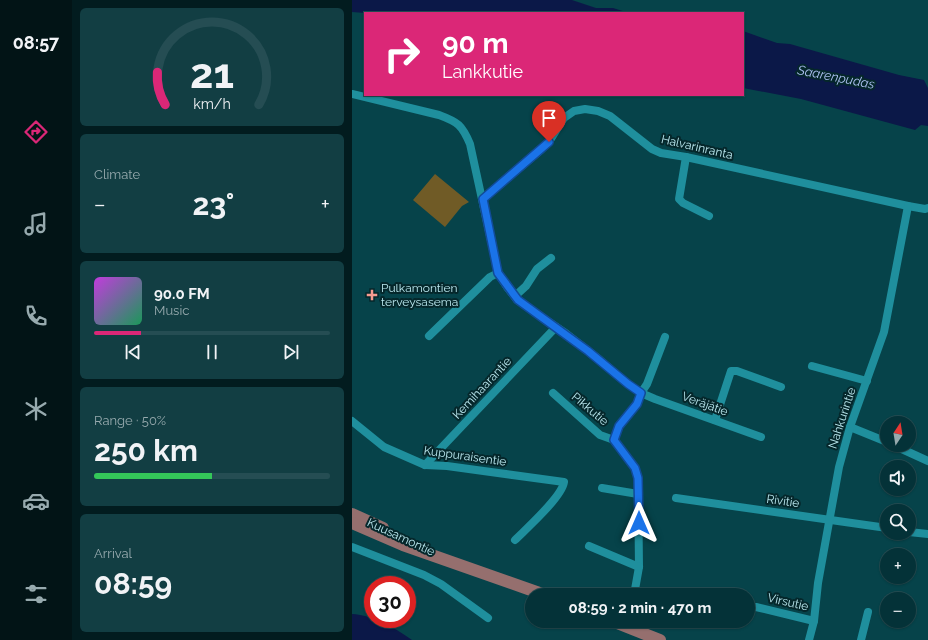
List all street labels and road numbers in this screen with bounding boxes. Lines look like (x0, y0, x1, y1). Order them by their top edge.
street label: Halvarinranta (660, 132, 734, 162)
street label: Kemihaarantie (450, 354, 514, 422)
street label: Nahkurintie (826, 386, 858, 450)
street label: Veräjätie (680, 389, 730, 419)
street label: Pikkutie (569, 390, 611, 428)
street label: Kuppuraisentie (423, 443, 507, 469)
street label: Rivitie (766, 492, 800, 510)
street label: Kuusamontie (365, 515, 437, 559)
street label: Virsutie (766, 591, 810, 613)

